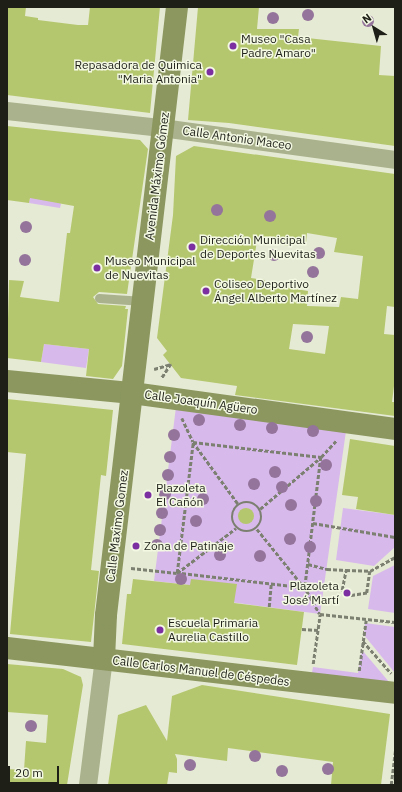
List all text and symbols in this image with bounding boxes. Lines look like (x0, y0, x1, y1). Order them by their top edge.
north arrow (354, 8, 394, 48)
text: N (359, 10, 374, 26)
place label: Museo "Casa Padre Amaro" (241, 32, 316, 60)
marker: Museo "Casa Padre Amaro" (228, 41, 238, 51)
place label: Repasadora de Quimica "Maria Antonia" (74, 58, 202, 86)
marker: Repasadora de Quimica "Maria Antonia" (205, 67, 215, 77)
street label: Avenida Máximo Gómez (142, 111, 172, 241)
street label: Calle Antonio Maceo (182, 123, 292, 153)
place label: Dirección Municipal de Deportes Nuevitas (200, 233, 316, 261)
marker: Dirección Municipal de Deportes Nuevitas (187, 242, 197, 252)
place label: Museo Municipal de Nuevitas (105, 254, 196, 282)
marker: Museo Municipal de Nuevitas (92, 263, 102, 273)
place label: Coliseo Deportivo Ángel Alberto Martínez (214, 277, 337, 305)
marker: Coliseo Deportivo Ángel Alberto Martínez (201, 286, 211, 296)
street label: Calle Joaquín Agüero (144, 387, 258, 417)
street label: Calle Maximo Gomez (103, 469, 131, 583)
place label: Plazoleta El Cañón (156, 481, 206, 509)
marker: Plazoleta El Cañón (143, 490, 153, 500)
place label: Zona de Patinaje (144, 539, 234, 553)
marker: Zona de Patinaje (131, 541, 141, 551)
place label: Plazoleta José Martí (283, 579, 339, 607)
marker: Plazoleta José Martí (342, 588, 352, 598)
place label: Escuela Primaria Aurelia Castillo (168, 616, 258, 644)
marker: Escuela Primaria Aurelia Castillo (155, 625, 165, 635)
street label: Calle Carlos Manuel de Céspedes (112, 653, 290, 689)
scale bar (10, 758, 61, 784)
text: 20 m (15, 765, 43, 780)

